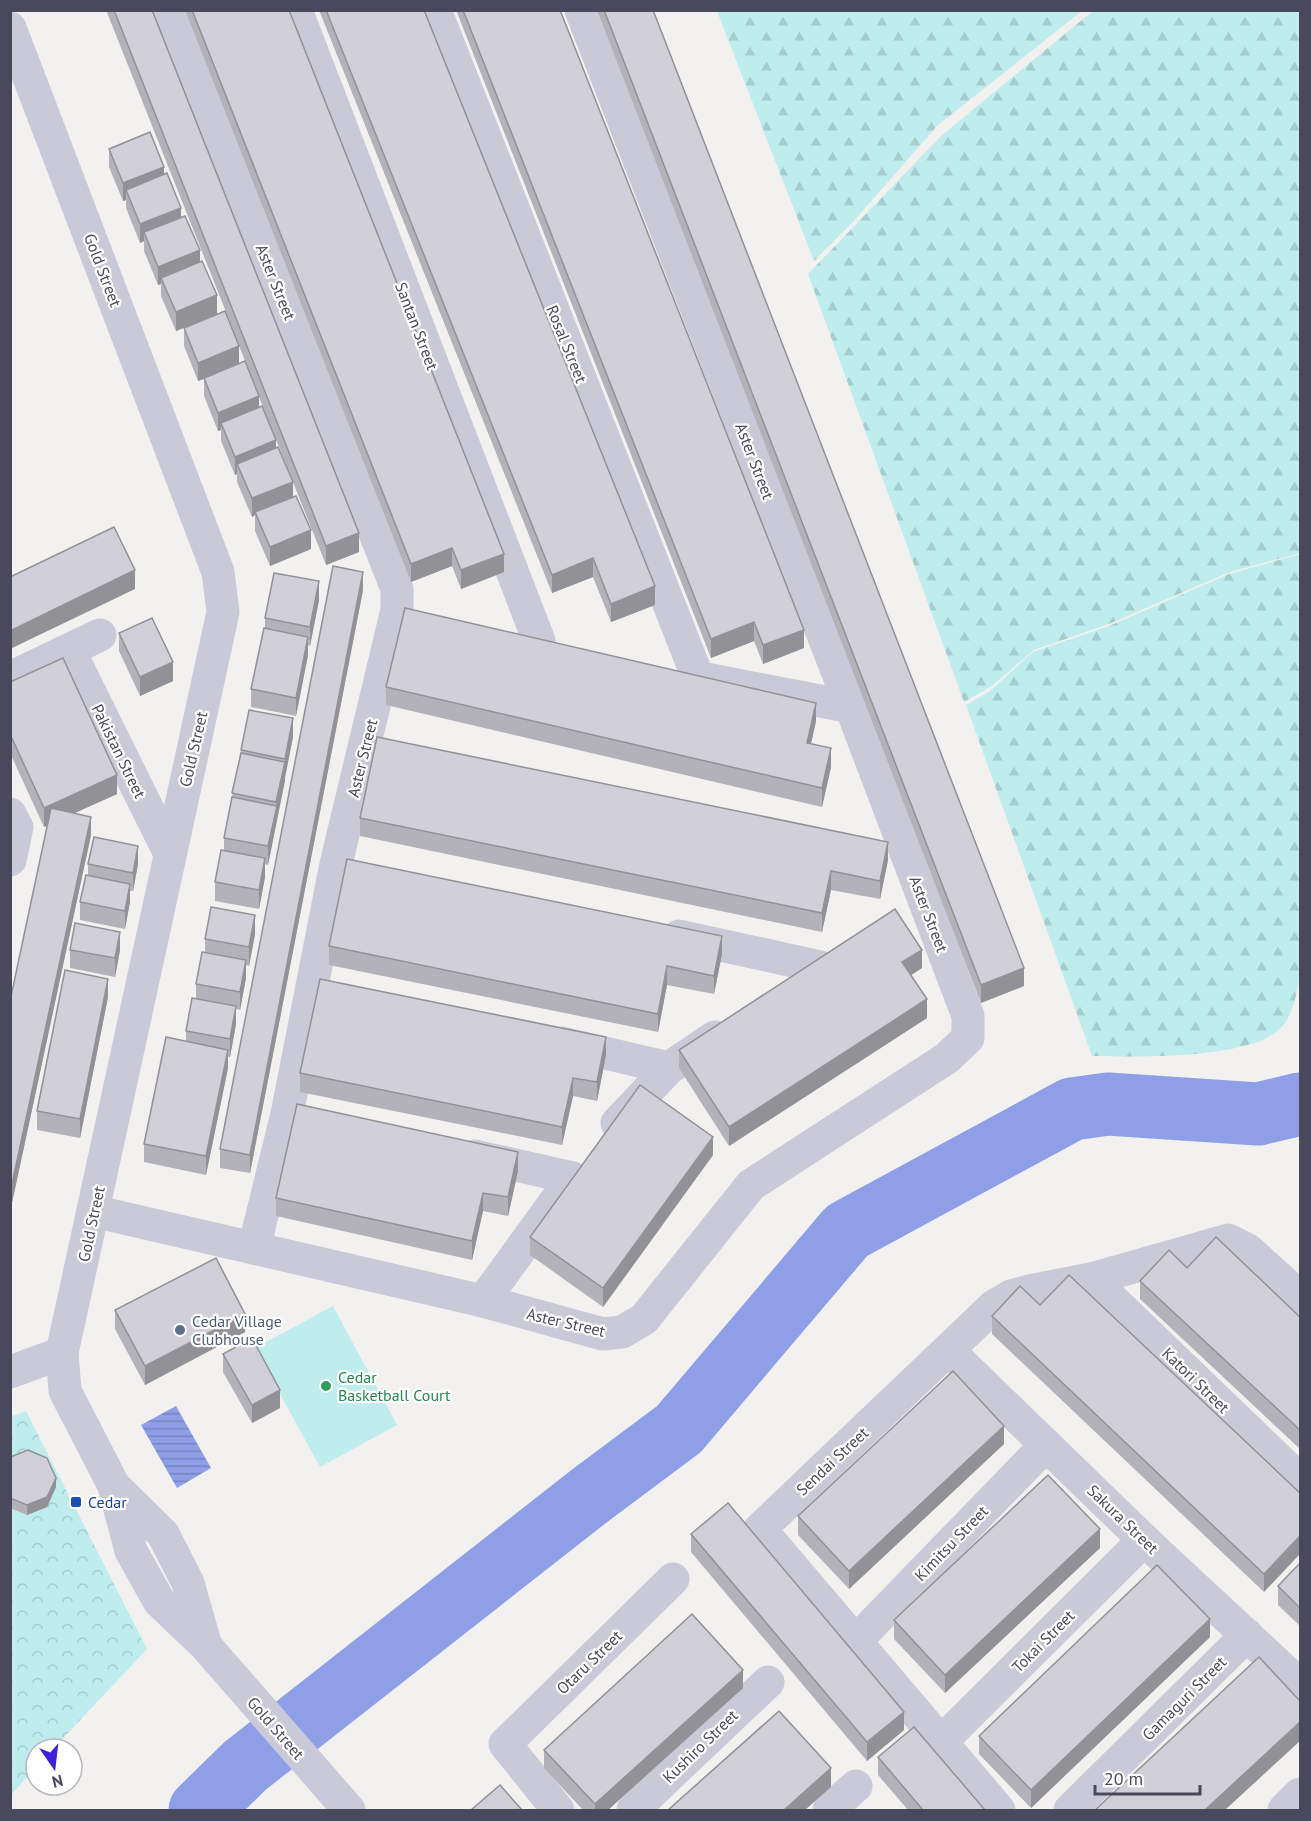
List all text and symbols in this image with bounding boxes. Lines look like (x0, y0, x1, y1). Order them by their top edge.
street label: Gold Street (80, 231, 126, 310)
street label: Aster Street (252, 241, 300, 323)
street label: Santan Street (391, 279, 443, 373)
street label: Rosal Street (542, 302, 592, 386)
street label: Aster Street (731, 420, 779, 502)
street label: Pakistan Street (88, 701, 151, 802)
street label: Gold Street (175, 709, 212, 789)
street label: Aster Street (343, 716, 382, 799)
street label: Aster Street (905, 873, 953, 955)
street label: Gold Street (73, 1184, 109, 1264)
street label: Aster Street (525, 1303, 608, 1341)
place label: Cedar Village Clubhouse (192, 1311, 282, 1349)
marker: Cedar Village Clubhouse (173, 1323, 187, 1337)
street label: Katori Street (1158, 1343, 1234, 1417)
place label: Cedar Basketball Court (338, 1367, 451, 1405)
marker: Cedar Basketball Court (319, 1379, 333, 1393)
street label: Sendai Street (792, 1422, 873, 1499)
street label: Sakura Street (1083, 1480, 1163, 1558)
place label: Cedar (88, 1492, 127, 1512)
marker: Cedar (69, 1495, 83, 1509)
street label: Kimitsu Street (910, 1501, 992, 1585)
street label: Tokai Street (1007, 1605, 1079, 1677)
street label: Otaru Street (552, 1625, 626, 1698)
street label: Gamaguri Street (1138, 1651, 1231, 1744)
street label: Gold Street (243, 1692, 309, 1764)
street label: Kushiro Street (658, 1705, 742, 1787)
north arrow (24, 1737, 84, 1797)
scale bar (1095, 1758, 1200, 1796)
text: 20 m (1104, 1767, 1143, 1790)
text: N (50, 1771, 65, 1793)

